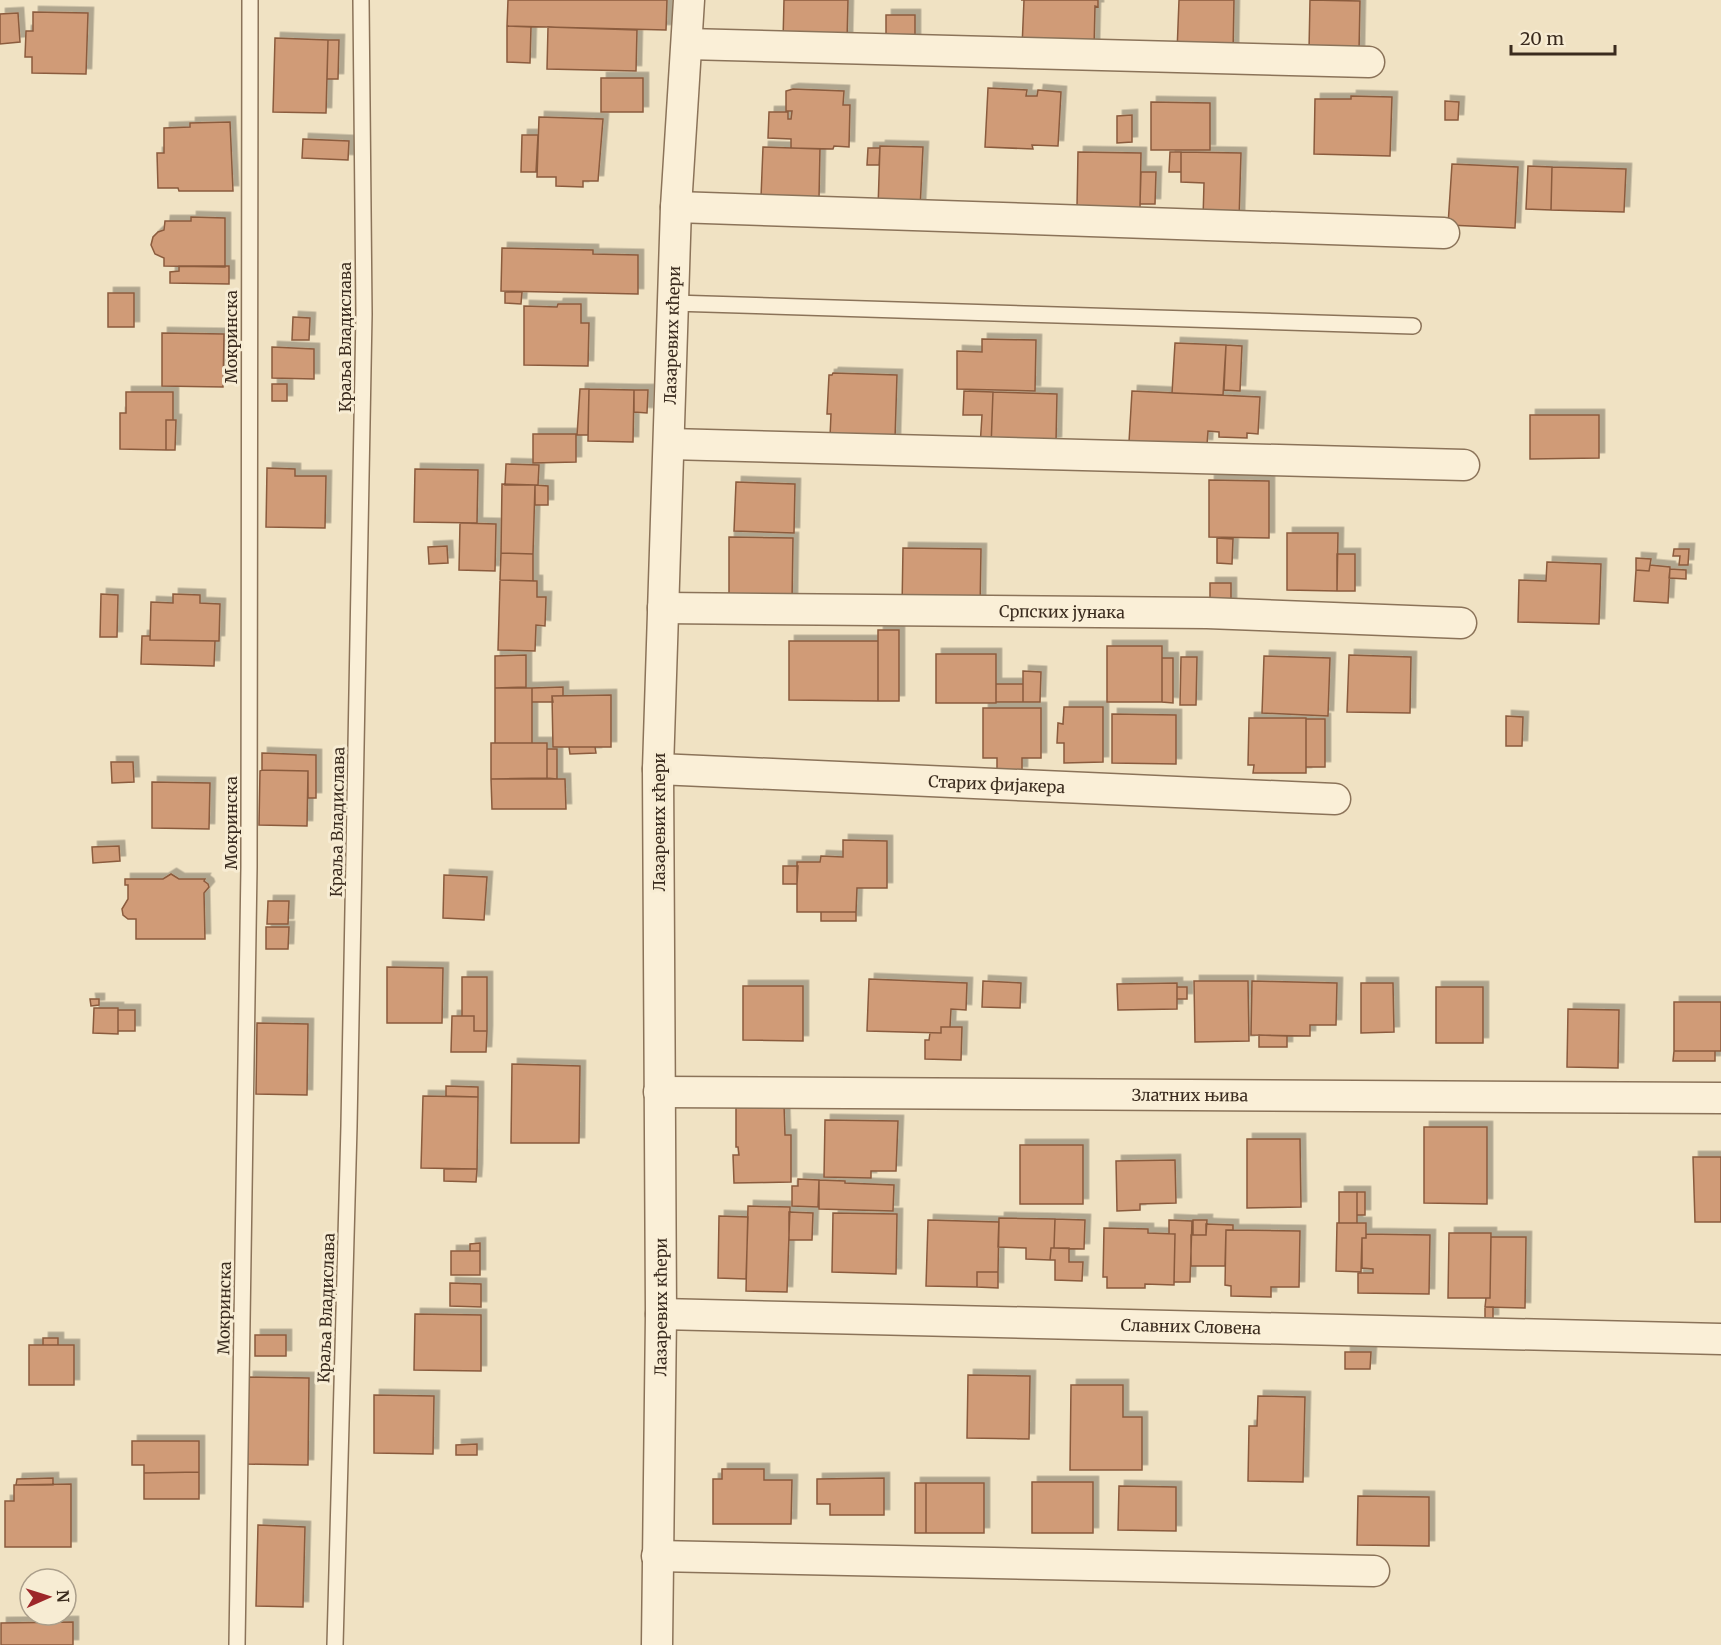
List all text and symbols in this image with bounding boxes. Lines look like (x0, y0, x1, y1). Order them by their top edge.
scale bar (1511, 18, 1614, 56)
text: 20 m (1520, 27, 1564, 50)
street label: Краља Владислава (335, 261, 355, 412)
street label: Лазаревих кћери (660, 266, 684, 405)
street label: Мокринска (221, 290, 241, 384)
street label: Српских јунака (999, 601, 1125, 622)
street label: Краља Владислава (326, 746, 348, 897)
street label: Лазаревих кћери (649, 753, 669, 891)
street label: Старих фијакера (928, 771, 1066, 797)
street label: Мокринска (221, 776, 241, 870)
street label: Златних њива (1132, 1085, 1249, 1105)
street label: Краља Владислава (313, 1232, 339, 1383)
street label: Лазаревих кћери (650, 1238, 671, 1377)
street label: Мокринска (213, 1261, 235, 1355)
street label: Славних Словена (1121, 1315, 1262, 1338)
north arrow (18, 1567, 78, 1627)
text: N (53, 1589, 73, 1603)

